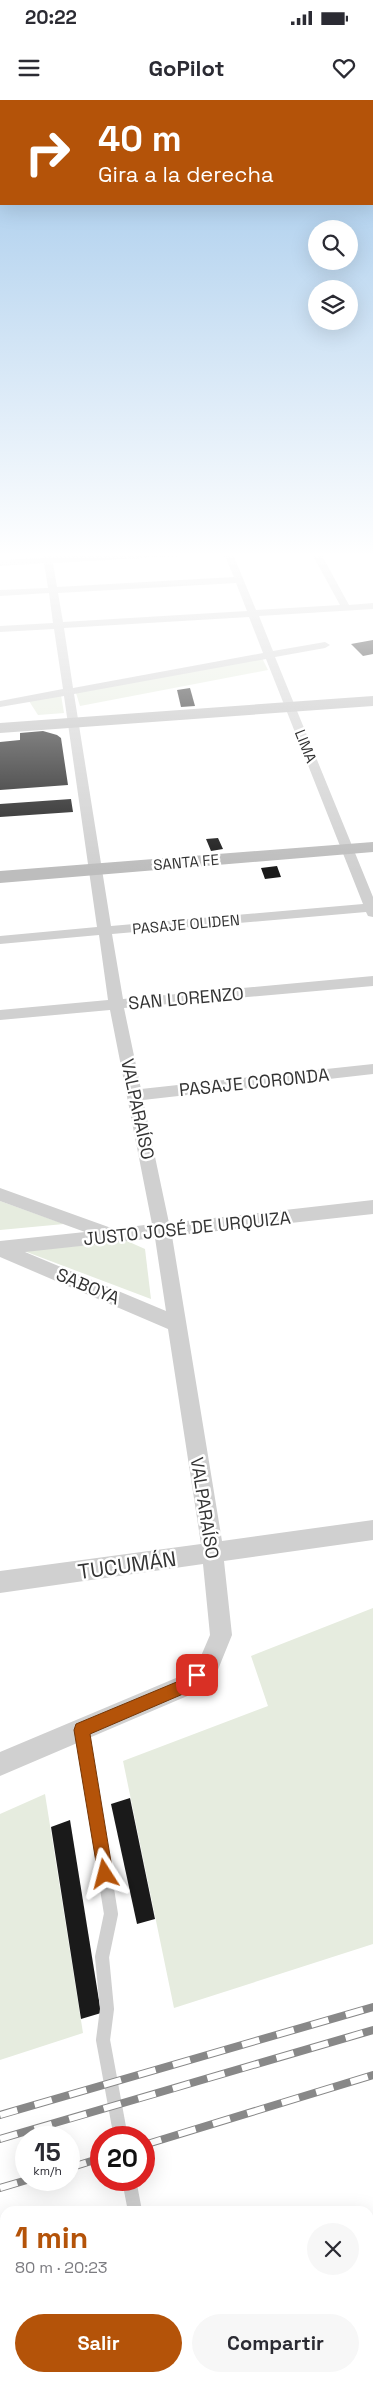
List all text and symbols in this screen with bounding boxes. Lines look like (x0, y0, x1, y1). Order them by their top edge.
text: 20:22 (25, 5, 77, 30)
icon: menu (15, 54, 43, 82)
text: GoPilot (148, 54, 225, 82)
icon: heart (330, 54, 358, 82)
text: 40 m (98, 117, 182, 161)
icon: right (15, 120, 80, 185)
text: Gira a la derecha (98, 160, 274, 188)
map controls (308, 220, 358, 330)
button: search (308, 220, 358, 270)
button: layers (308, 280, 358, 330)
street label: LIMA (291, 727, 321, 766)
street label: SANTA FE (152, 850, 220, 874)
street label: PASAJE OLIDEN (132, 910, 240, 938)
street label: SAN LORENZO (127, 981, 245, 1015)
street label: VALPARAÍSO (116, 1056, 160, 1162)
street label: PASAJE CORONDA (178, 1063, 330, 1101)
street label: JUSTO JOSÉ DE URQUIZA (82, 1206, 292, 1250)
street label: SABOYA (53, 1262, 123, 1310)
street label: VALPARAÍSO (186, 1455, 224, 1561)
street label: TUCUMÁN (76, 1545, 178, 1585)
pin (176, 1654, 218, 1696)
icon: arrive (183, 1661, 211, 1689)
position arrow (78, 1847, 130, 1899)
speed limit sign: 20 (90, 2126, 155, 2191)
text: 15 (34, 2136, 61, 2168)
text: km/h (33, 2163, 62, 2179)
text: 1 min (15, 2218, 88, 2257)
button: close (307, 2223, 359, 2275)
text: 80 m · 20:23 (15, 2257, 108, 2278)
button: Salir (15, 2314, 182, 2372)
button: Compartir (192, 2314, 359, 2372)

